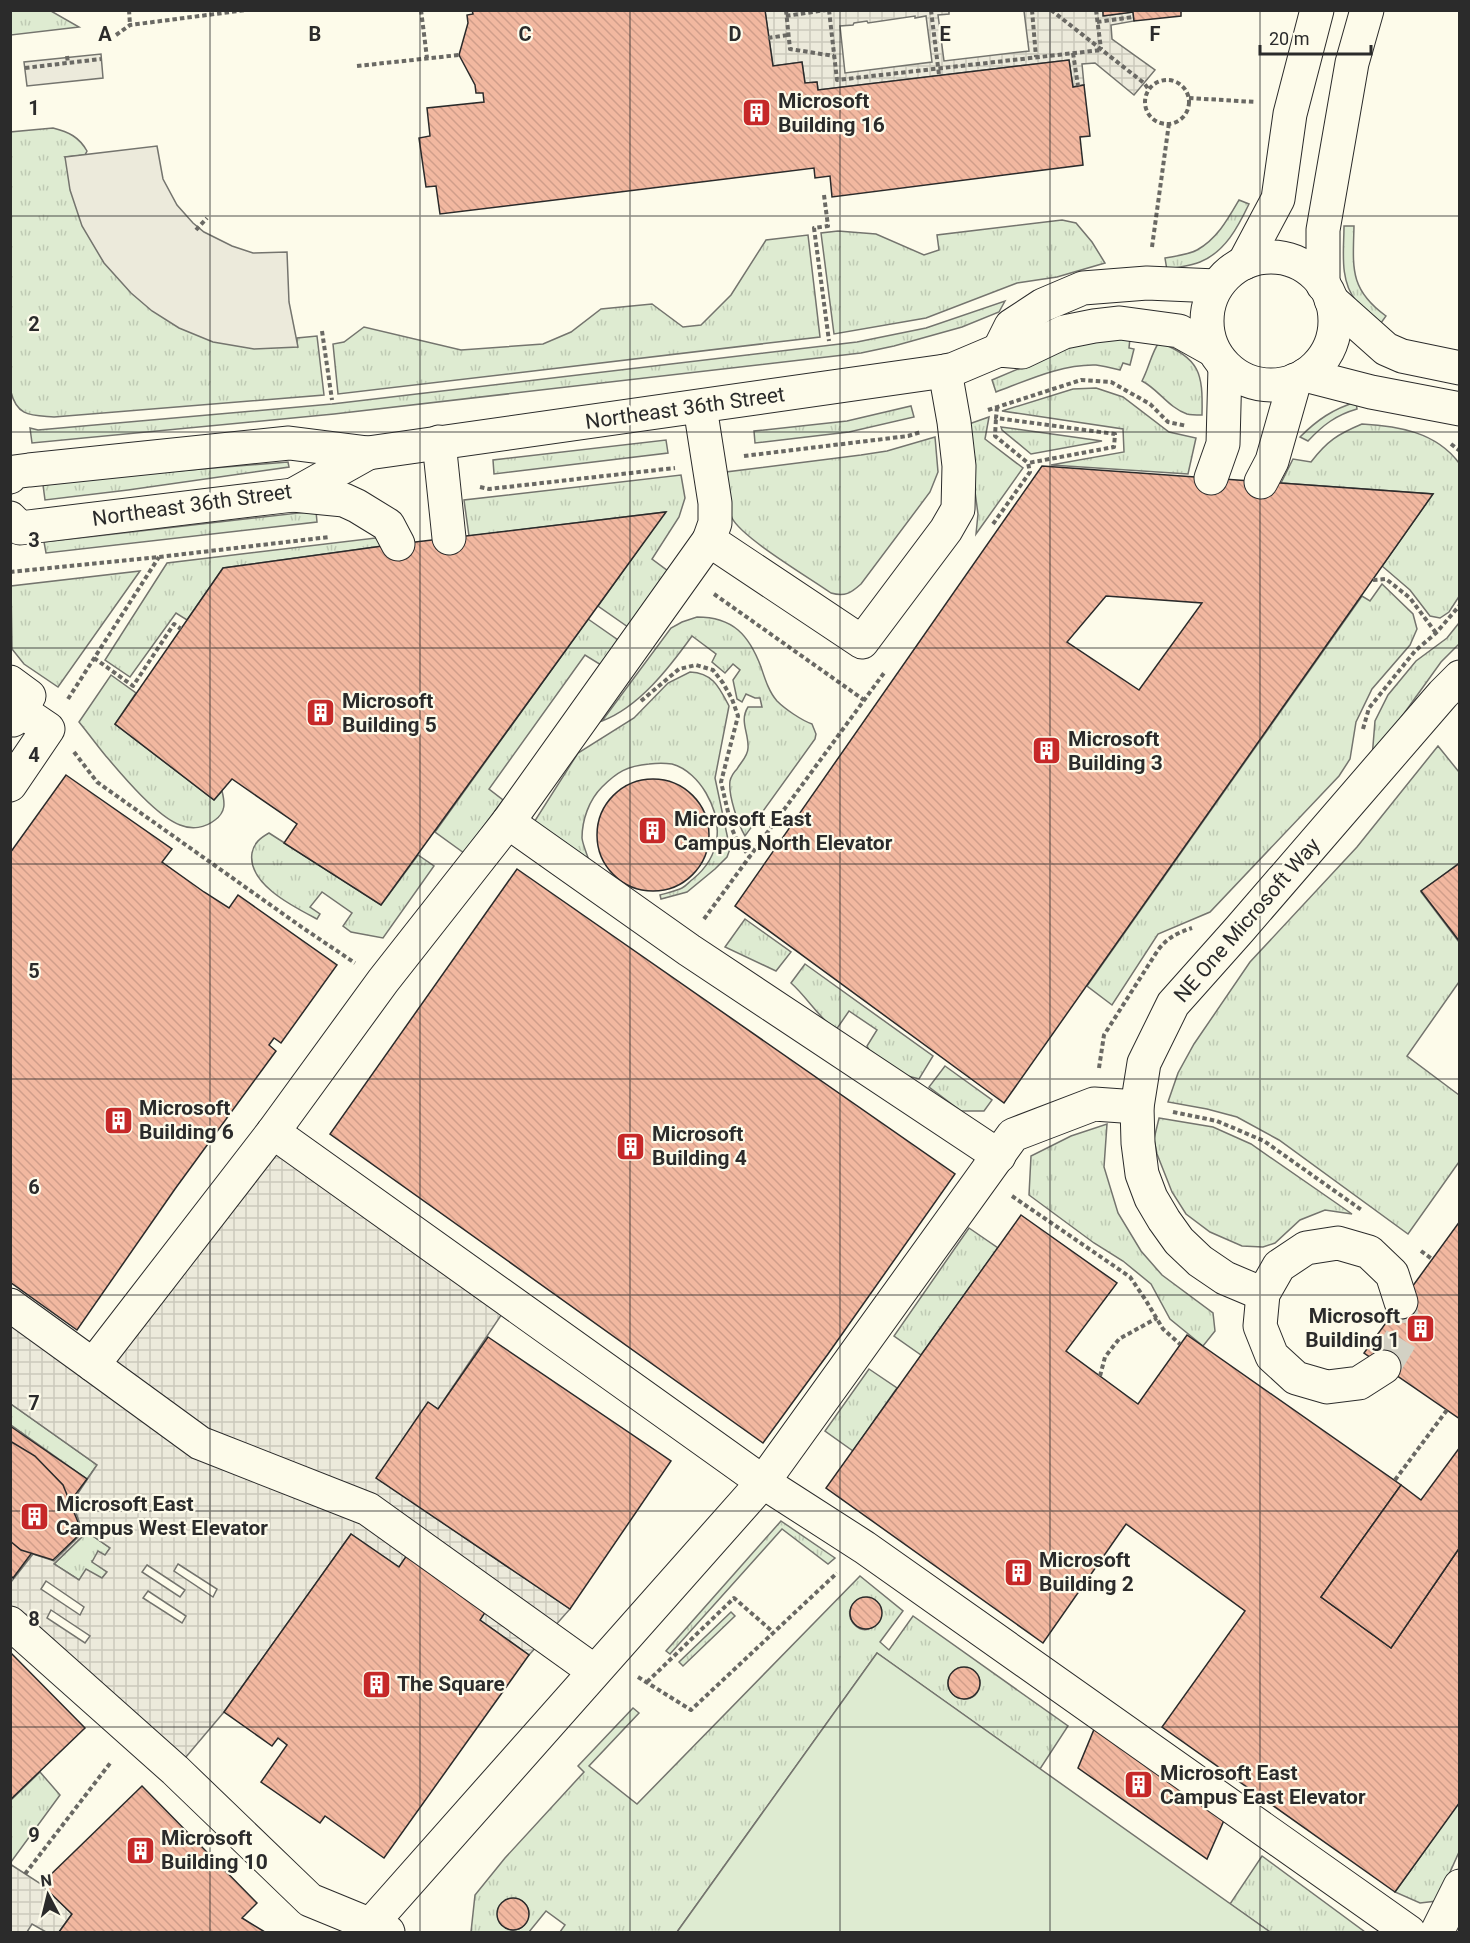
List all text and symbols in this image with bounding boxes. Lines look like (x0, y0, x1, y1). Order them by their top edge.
scale bar (1260, 18, 1371, 56)
text: A (98, 22, 112, 46)
text: B (309, 22, 321, 46)
text: C (518, 22, 532, 46)
text: D (729, 22, 742, 46)
text: E (939, 22, 951, 46)
text: F (1150, 22, 1161, 46)
text: 20 m (1269, 28, 1309, 49)
place label: Microsoft Building 16 (778, 89, 885, 137)
text: 1 (28, 96, 40, 120)
building icon: Microsoft Building 16 (741, 97, 773, 129)
text: 2 (28, 312, 40, 336)
street label: Northeast 36th Street (584, 382, 786, 434)
street label: Northeast 36th Street (91, 479, 293, 531)
text: 3 (28, 528, 40, 552)
place label: Microsoft Building 5 (342, 689, 437, 737)
building icon: Microsoft Building 5 (305, 697, 337, 729)
place label: Microsoft Building 3 (1068, 727, 1163, 775)
building icon: Microsoft Building 3 (1031, 735, 1063, 767)
text: 4 (28, 743, 40, 767)
place label: Microsoft East Campus North Elevator (674, 807, 893, 855)
building icon: Microsoft East Campus North Elevator (637, 815, 669, 847)
street label: NE One Microsoft Way (1169, 833, 1325, 1007)
text: 5 (28, 959, 40, 983)
place label: Microsoft Building 6 (139, 1096, 234, 1144)
building icon: Microsoft Building 6 (102, 1104, 134, 1136)
place label: Microsoft Building 4 (652, 1122, 747, 1170)
building icon: Microsoft Building 4 (615, 1130, 647, 1162)
text: 6 (28, 1175, 40, 1199)
place label: Microsoft Building 1 (1305, 1304, 1400, 1352)
building icon: Microsoft Building 1 (1405, 1312, 1437, 1344)
text: 7 (28, 1391, 40, 1415)
place label: Microsoft East Campus West Elevator (56, 1492, 268, 1540)
building icon: Microsoft East Campus West Elevator (19, 1500, 51, 1532)
place label: Microsoft Building 2 (1039, 1548, 1134, 1596)
building icon: Microsoft Building 2 (1002, 1556, 1034, 1588)
text: 8 (28, 1607, 40, 1631)
building icon: The Square (360, 1668, 392, 1700)
place label: The Square (397, 1672, 505, 1696)
place label: Microsoft East Campus East Elevator (1160, 1761, 1366, 1809)
building icon: Microsoft East Campus East Elevator (1123, 1769, 1155, 1801)
text: 9 (28, 1823, 40, 1847)
place label: Microsoft Building 10 (161, 1826, 268, 1874)
building icon: Microsoft Building 10 (124, 1834, 156, 1866)
north arrow (18, 1865, 78, 1925)
text: N (39, 1870, 53, 1891)

